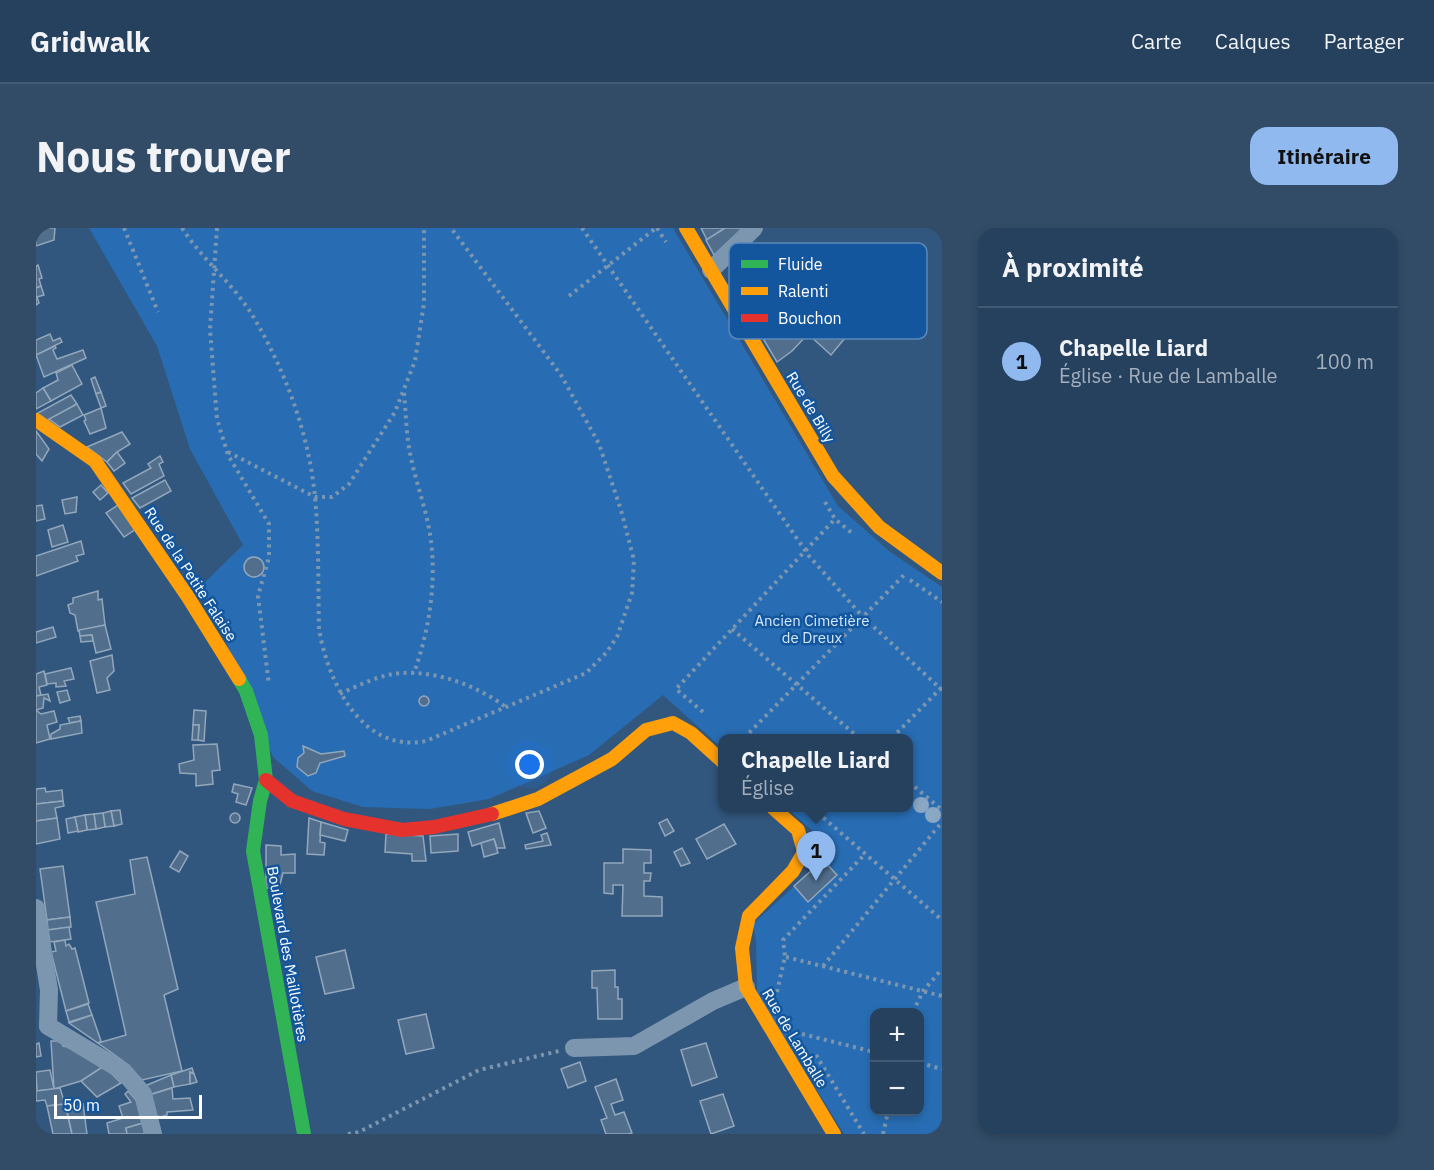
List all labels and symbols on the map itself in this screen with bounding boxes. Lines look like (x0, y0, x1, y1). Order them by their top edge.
legend (729, 243, 927, 339)
text: Fluide (778, 254, 823, 274)
text: Ralenti (778, 281, 828, 301)
text: Bouchon (778, 308, 842, 328)
street label: Rue de Billy (782, 368, 840, 446)
street label: Rue de la Petite Falaise (140, 503, 242, 645)
park label: Ancien Cimetière de Dreux (754, 611, 870, 647)
your location (515, 750, 544, 779)
pin: 1 (796, 832, 836, 881)
street label: Boulevard des Maillotières (263, 865, 313, 1043)
street label: Rue de Lamballe (758, 985, 832, 1091)
scale bar (54, 1092, 202, 1120)

